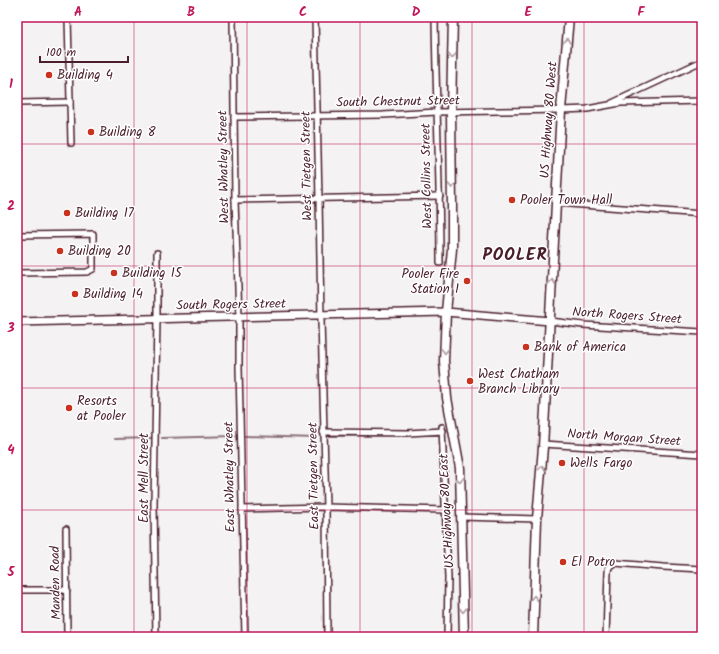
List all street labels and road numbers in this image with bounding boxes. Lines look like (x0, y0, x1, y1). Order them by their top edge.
street label: US Highway 80 West (534, 60, 564, 179)
street label: South Chestnut Street (336, 90, 461, 114)
street label: West Whatley Street (212, 109, 235, 224)
street label: West Tietgen Street (296, 110, 318, 221)
street label: West Collins Street (416, 122, 438, 229)
street label: South Rogers Street (176, 294, 287, 316)
street label: North Rogers Street (572, 302, 683, 330)
street label: East Whatley Street (219, 420, 241, 533)
street label: East Tietgen Street (303, 421, 325, 530)
street label: North Morgan Street (566, 424, 683, 453)
street label: East Mell Street (134, 432, 155, 523)
street label: US Highway 80 East (433, 452, 460, 569)
street label: Manden Road (45, 545, 67, 620)

